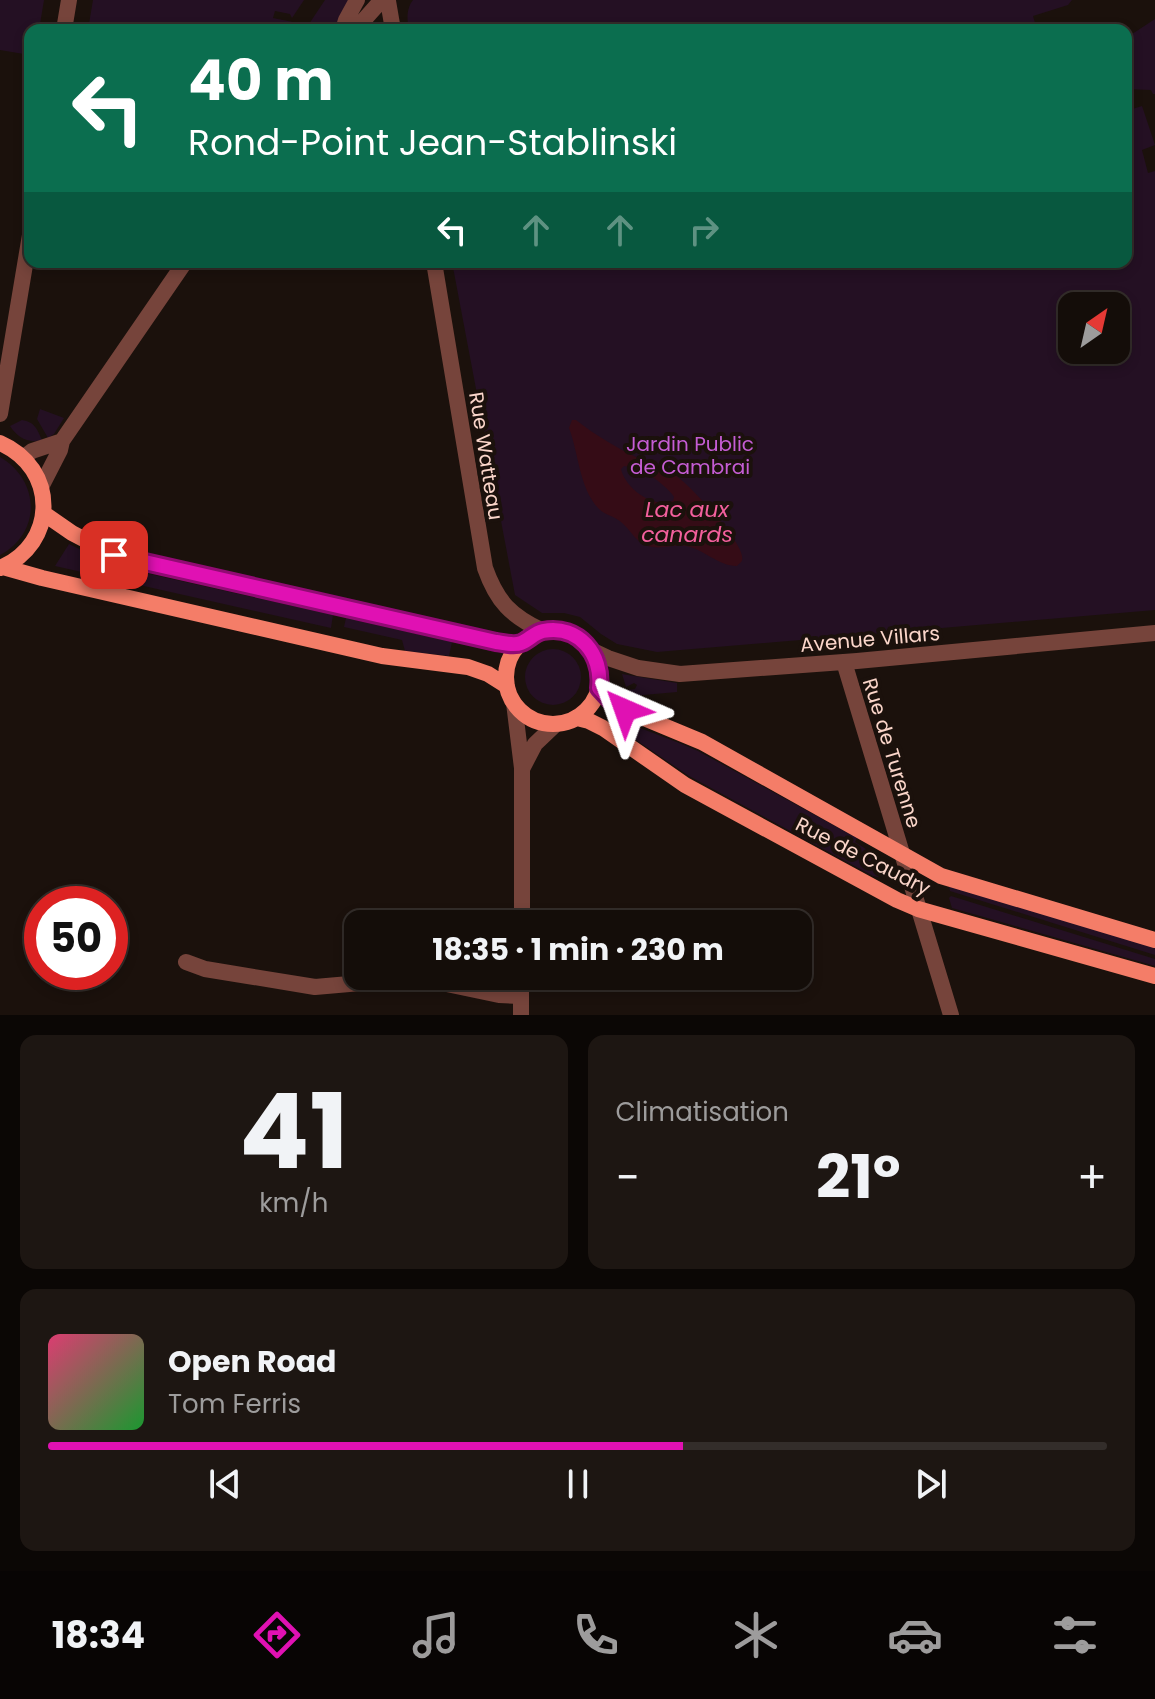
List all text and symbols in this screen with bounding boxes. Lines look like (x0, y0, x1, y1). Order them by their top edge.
text: 40 m (188, 41, 334, 120)
icon: left (56, 56, 160, 160)
text: Rond-Point Jean-Stablinski (188, 117, 677, 168)
icon: left (430, 208, 474, 252)
icon: ahead (514, 208, 558, 252)
icon: ahead (598, 208, 642, 252)
icon: right (682, 208, 726, 252)
north arrow (1058, 292, 1130, 364)
map controls (1058, 292, 1130, 364)
street label: Rue Watteau (462, 390, 510, 522)
park label: Jardin Public de Cambrai (626, 430, 754, 481)
water label: Lac aux canards (641, 494, 733, 550)
pin (80, 521, 148, 589)
icon: arrive (92, 533, 136, 577)
street label: Avenue Villars (799, 619, 941, 659)
position arrow (583, 668, 667, 752)
street label: Rue de Turenne (856, 675, 928, 831)
street label: Rue de Caudry (791, 810, 935, 902)
speed limit sign: 50 (24, 886, 128, 990)
text: 18:35 · 1 min · 230 m (432, 928, 724, 971)
text: 41 (239, 1059, 349, 1204)
text: Climatisation (616, 1094, 789, 1130)
text: 21° (816, 1135, 901, 1219)
text: − (616, 1147, 640, 1208)
text: + (1077, 1147, 1107, 1208)
text: km/h (259, 1185, 328, 1221)
text: Open Road (168, 1340, 336, 1383)
text: Tom Ferris (168, 1386, 301, 1422)
icon: previous (203, 1462, 247, 1506)
icon: pause (556, 1462, 600, 1506)
icon: next (909, 1462, 953, 1506)
icon: directions (249, 1607, 305, 1663)
icon: music (408, 1607, 464, 1663)
icon: phone (568, 1607, 624, 1663)
icon: climate (728, 1607, 784, 1663)
icon: car (887, 1607, 943, 1663)
icon: filters (1047, 1607, 1103, 1663)
text: 18:34 (52, 1610, 145, 1661)

